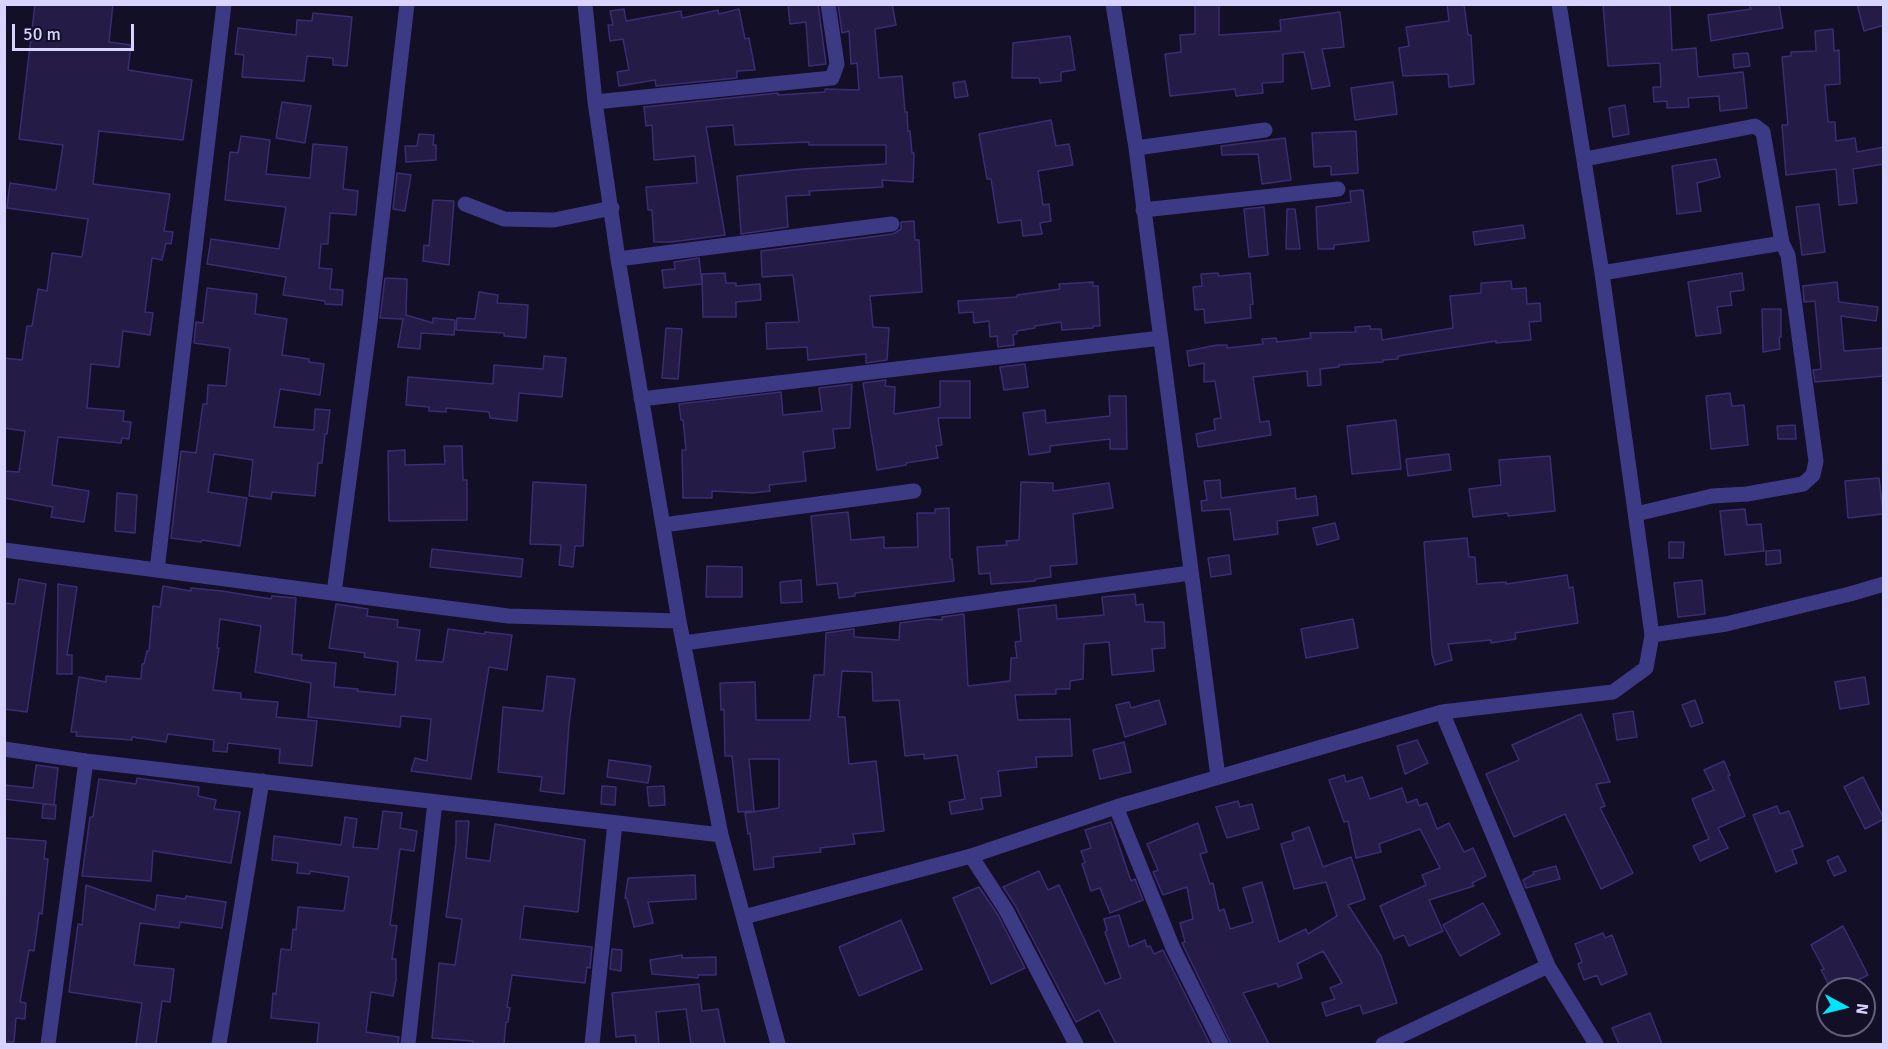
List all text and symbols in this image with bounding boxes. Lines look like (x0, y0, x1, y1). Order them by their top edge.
scale bar (15, 12, 136, 50)
text: 50 m (23, 23, 61, 45)
north arrow (1816, 977, 1876, 1037)
text: N (1851, 1002, 1872, 1016)

